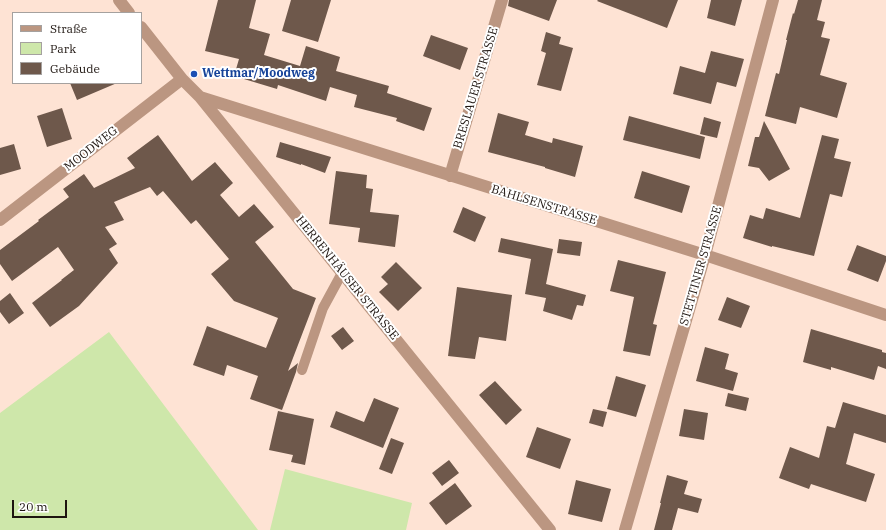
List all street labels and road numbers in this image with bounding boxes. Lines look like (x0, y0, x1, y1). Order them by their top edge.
street label: BRESLAUER STRASSE (451, 26, 501, 150)
street label: MOODWEG (61, 124, 121, 174)
street label: BAHLSENSTRASSE (490, 182, 598, 228)
street label: STETTINER STRASSE (677, 205, 725, 327)
street label: HERRENHÄUSER STRASSE (293, 213, 401, 343)

